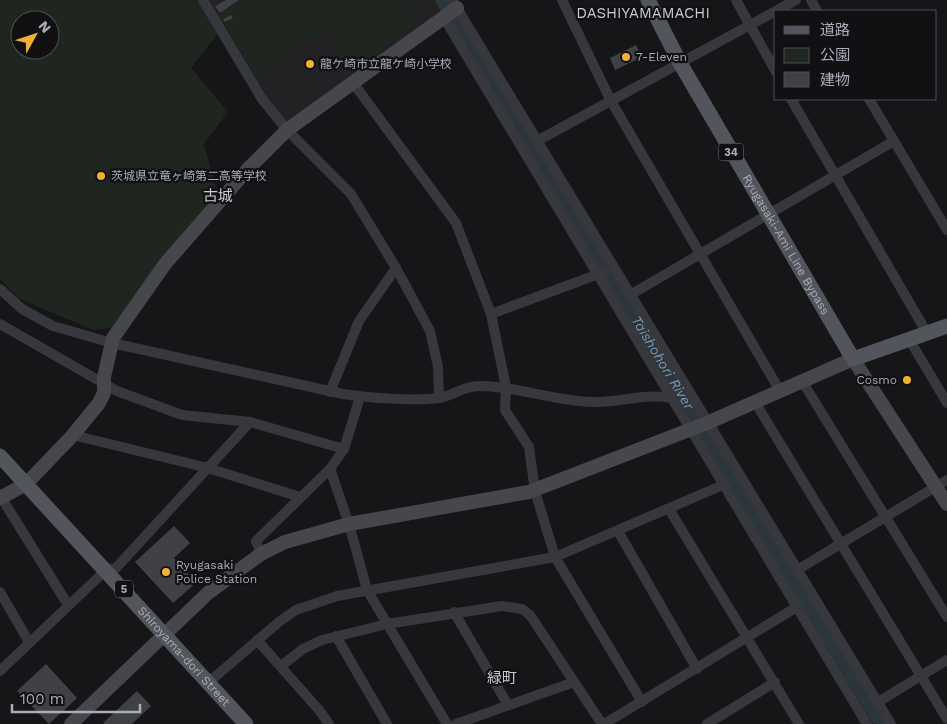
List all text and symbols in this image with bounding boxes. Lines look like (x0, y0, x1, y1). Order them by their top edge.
district label: DASHIYAMAMACHI (576, 4, 710, 22)
north arrow (10, 10, 60, 60)
legend (774, 10, 937, 100)
text: N (35, 18, 54, 36)
text: 道路 (820, 21, 850, 39)
text: 公園 (820, 46, 850, 64)
place label: 7-Eleven (636, 50, 687, 64)
marker: 7-Eleven (620, 51, 632, 63)
place label: 龍ケ崎市立龍ケ崎小学校 (320, 57, 452, 71)
marker: 龍ケ崎市立龍ケ崎小学校 (304, 58, 316, 70)
text: 建物 (820, 71, 850, 89)
road number: 34 (718, 144, 744, 160)
place label: 茨城県立竜ヶ崎第二高等学校 (111, 169, 267, 183)
marker: 茨城県立竜ヶ崎第二高等学校 (95, 170, 107, 182)
street label: Ryugasaki-Ami Line Bypass (740, 172, 833, 317)
district label: 古城 (203, 187, 233, 205)
water label: Taishohori River (628, 313, 698, 413)
place label: Cosmo (857, 373, 897, 387)
marker: Cosmo (901, 374, 913, 386)
place label: Ryugasaki Police Station (176, 558, 257, 586)
marker: Ryugasaki Police Station (160, 566, 172, 578)
road number: 5 (115, 580, 133, 598)
street label: Shiroyama-dori Street (135, 604, 233, 709)
district label: 緑町 (487, 669, 517, 687)
scale bar (12, 682, 140, 714)
text: 100 m (20, 690, 64, 708)

